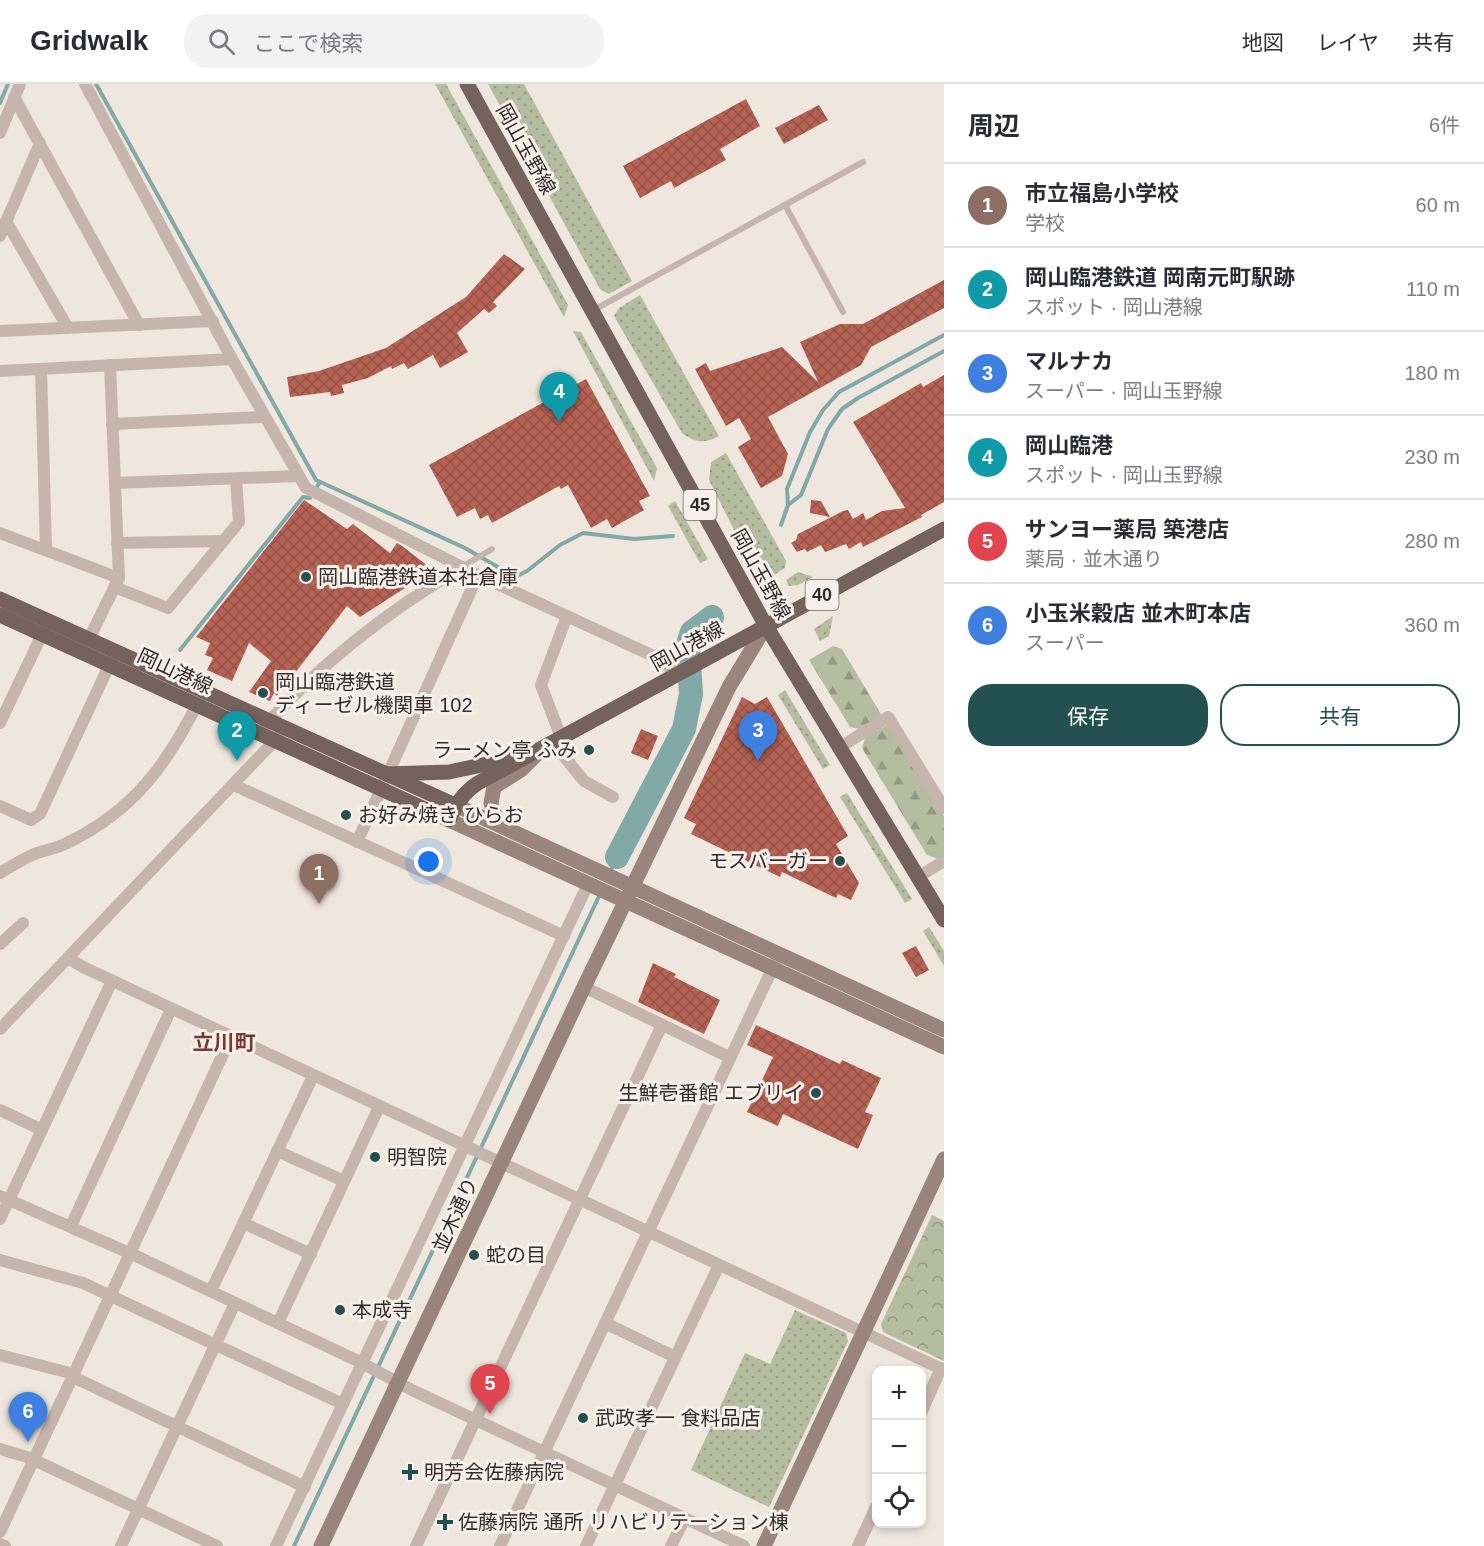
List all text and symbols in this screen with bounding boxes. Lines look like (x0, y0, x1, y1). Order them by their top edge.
search box (184, 14, 604, 68)
text: Gridwalk (30, 25, 148, 56)
icon: search (205, 25, 238, 58)
text: ここで検索 (253, 31, 363, 56)
text: 地図 (1242, 31, 1284, 54)
text: レイヤ (1317, 31, 1379, 54)
text: 共有 (1412, 31, 1454, 54)
street label: 岡山玉野線 (492, 100, 560, 198)
text: 周辺 (968, 111, 1020, 141)
text: 6件 (1429, 114, 1460, 136)
text: 市立福島小学校 (1025, 181, 1179, 206)
text: 1 (982, 194, 993, 216)
text: 60 m (1416, 194, 1460, 216)
text: 学校 (1025, 212, 1065, 234)
text: 岡山臨港鉄道 岡南元町駅跡 (1025, 265, 1295, 290)
text: 2 (982, 278, 993, 300)
text: 110 m (1406, 278, 1460, 300)
text: スポット · 岡山港線 (1025, 296, 1203, 318)
text: マルナカ (1025, 349, 1113, 374)
text: 3 (982, 362, 993, 384)
text: 180 m (1404, 362, 1460, 384)
pin: 4 (540, 372, 578, 422)
text: スーパー · 岡山玉野線 (1025, 380, 1223, 402)
text: 岡山臨港 (1025, 433, 1113, 458)
text: 4 (982, 446, 993, 468)
text: 230 m (1404, 446, 1460, 468)
text: スポット · 岡山玉野線 (1025, 464, 1223, 486)
road number: 45 (684, 490, 716, 520)
text: サンヨー薬局 築港店 (1025, 517, 1229, 542)
street label: 岡山玉野線 (727, 525, 795, 623)
text: 5 (982, 530, 993, 552)
text: 280 m (1404, 530, 1460, 552)
text: 薬局 · 並木通り (1025, 548, 1163, 570)
place label: 岡山臨港鉄道本社倉庫 (318, 566, 518, 588)
marker: 岡山臨港鉄道本社倉庫 (299, 570, 313, 584)
road number: 40 (806, 580, 838, 610)
text: 小玉米穀店 並木町本店 (1025, 601, 1251, 626)
text: 6 (982, 614, 993, 636)
text: 360 m (1404, 614, 1460, 636)
street label: 岡山港線 (647, 617, 727, 675)
text: スーパー (1025, 632, 1105, 654)
street label: 岡山港線 (134, 644, 216, 698)
place label: 岡山臨港鉄道 ディーゼル機関車 102 (275, 671, 473, 716)
button: 保存 (968, 684, 1208, 746)
button: 共有 (1220, 684, 1460, 746)
marker: 岡山臨港鉄道 ディーゼル機関車 102 (256, 686, 270, 700)
pin: 2 (218, 712, 256, 761)
pin: 3 (738, 712, 777, 761)
place label: ラーメン亭 ふみ (432, 739, 577, 761)
marker: ラーメン亭 ふみ (582, 743, 596, 757)
place label: お好み焼き ひらお (358, 804, 524, 826)
marker: お好み焼き ひらお (339, 808, 353, 822)
your location (414, 847, 443, 876)
place label: モスバーガー (708, 850, 828, 872)
pin: 1 (300, 854, 338, 904)
marker: モスバーガー (833, 854, 847, 868)
district label: 立川町 (193, 1031, 256, 1054)
place label: 生鮮壱番館 エブリイ (618, 1082, 804, 1104)
marker: 生鮮壱番館 エブリイ (809, 1086, 823, 1100)
place label: 明智院 (387, 1146, 447, 1168)
marker: 明智院 (368, 1150, 382, 1164)
street label: 並木通り (428, 1174, 482, 1256)
place label: 蛇の目 (486, 1244, 546, 1266)
marker: 蛇の目 (467, 1248, 481, 1262)
place label: 本成寺 (352, 1299, 412, 1321)
marker: 本成寺 (333, 1303, 347, 1317)
pin: 5 (470, 1364, 510, 1414)
map controls (872, 1366, 926, 1528)
button: + (872, 1366, 926, 1420)
pin: 6 (9, 1392, 48, 1442)
place label: 武政孝一 食料品店 (595, 1407, 761, 1429)
marker: 武政孝一 食料品店 (576, 1411, 590, 1425)
button: − (872, 1420, 926, 1474)
place label: 明芳会佐藤病院 (424, 1461, 564, 1483)
marker: 明芳会佐藤病院 (401, 1463, 419, 1481)
button: locate (872, 1474, 926, 1528)
place label: 佐藤病院 通所 リハビリテーション棟 (458, 1511, 789, 1533)
marker: 佐藤病院 通所 リハビリテーション棟 (436, 1513, 454, 1531)

